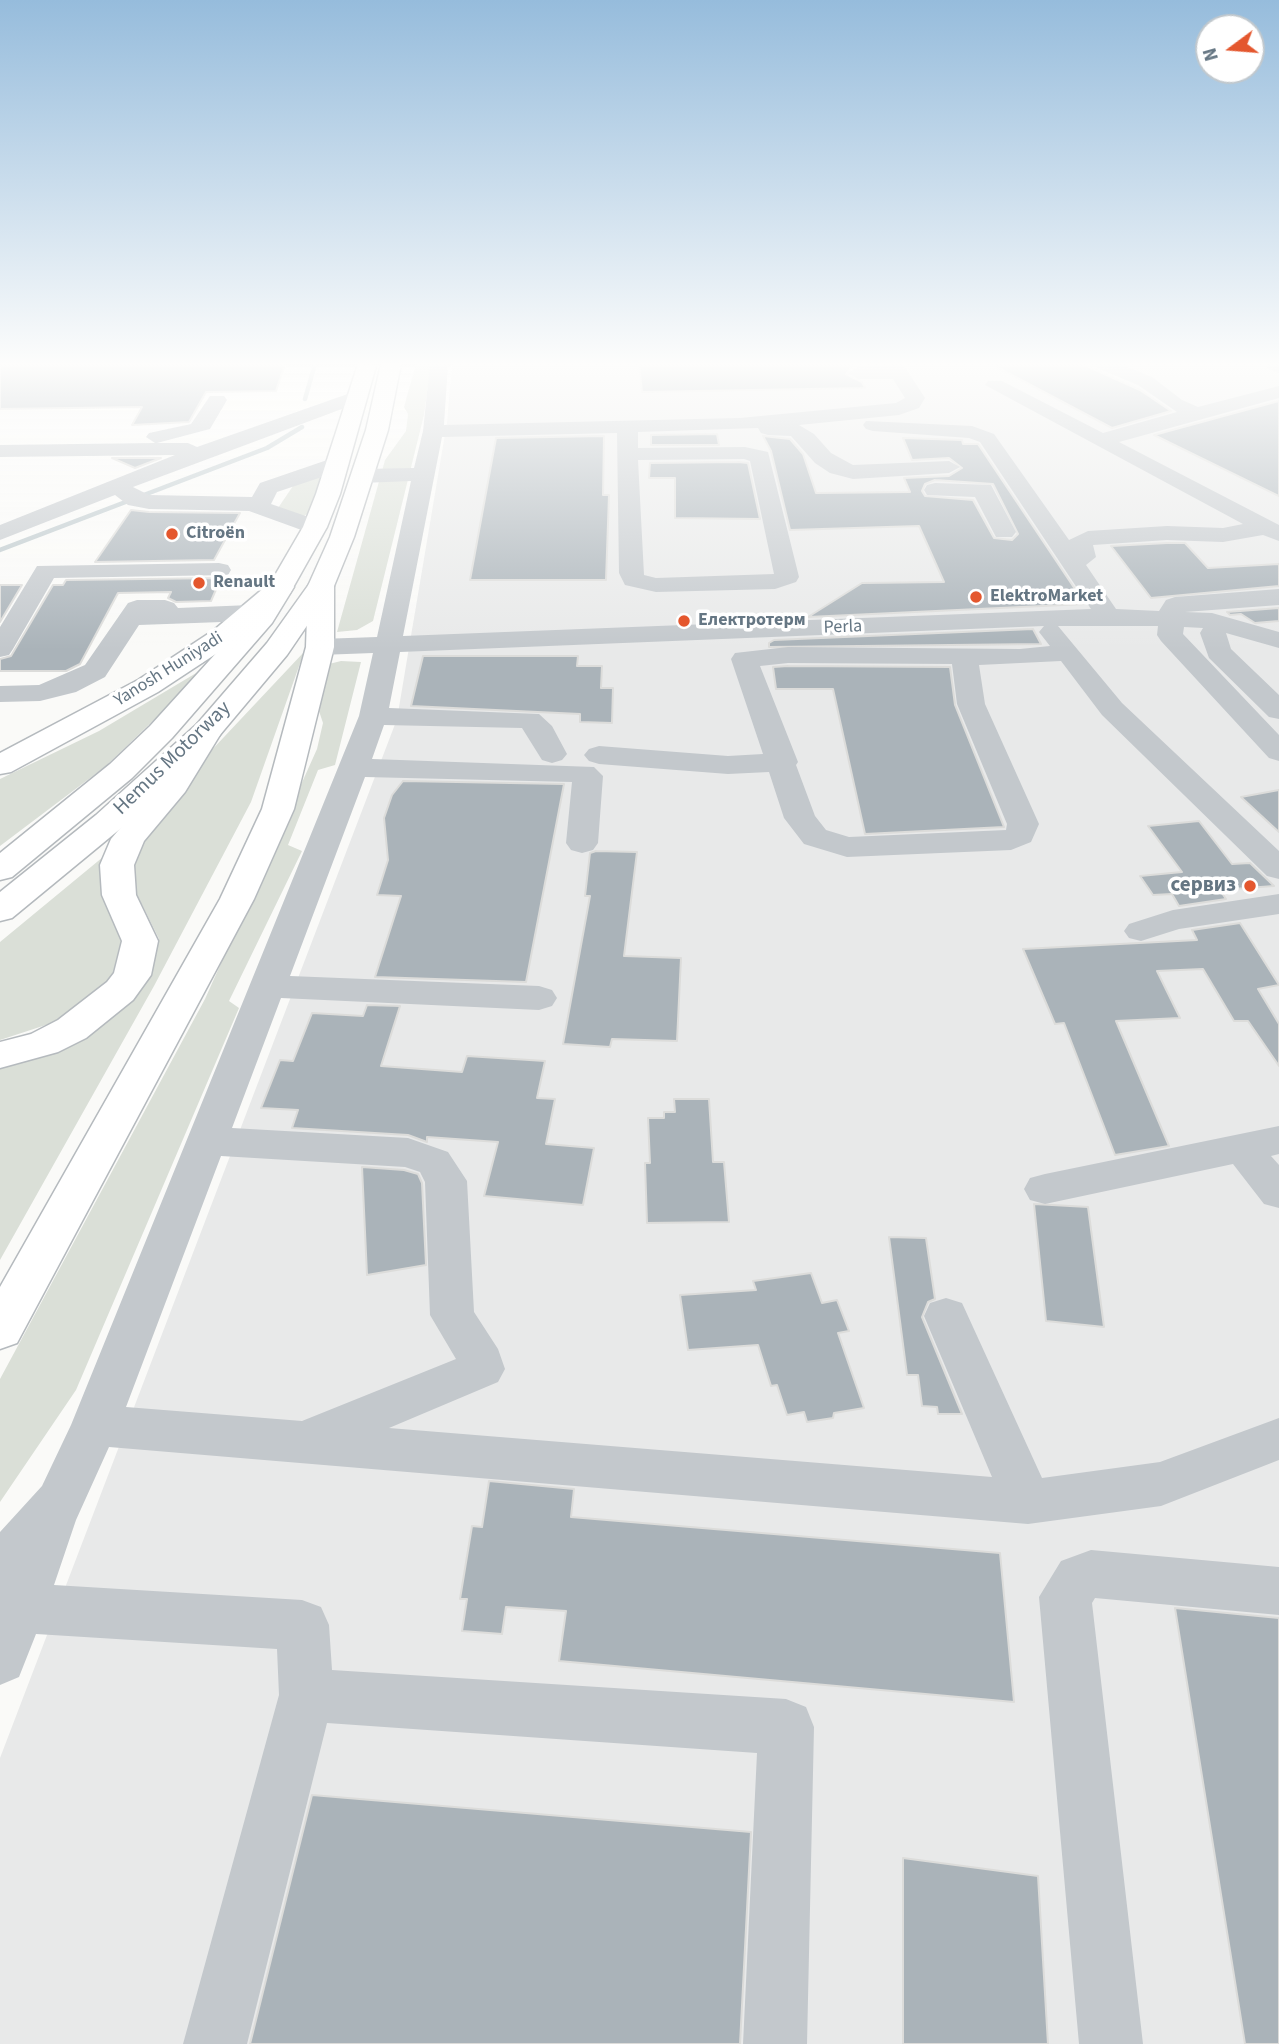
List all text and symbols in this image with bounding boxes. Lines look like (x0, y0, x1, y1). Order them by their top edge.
north arrow (1195, 14, 1265, 84)
text: N (1197, 45, 1226, 64)
place label: Citroën (186, 523, 245, 545)
marker: Citroën (164, 526, 180, 542)
place label: Renault (213, 572, 275, 594)
marker: Renault (191, 575, 207, 591)
place label: ElektroMarket (990, 586, 1103, 608)
marker: ElektroMarket (968, 589, 984, 605)
place label: Електротерм (698, 610, 806, 632)
marker: Електротерм (676, 613, 692, 629)
street label: Perla (823, 617, 863, 639)
street label: Yanosh Huniyadi (111, 628, 227, 712)
street label: Hemus Motorway (109, 697, 237, 821)
place label: сервиз (1171, 873, 1236, 899)
marker: сервиз (1242, 878, 1258, 894)

